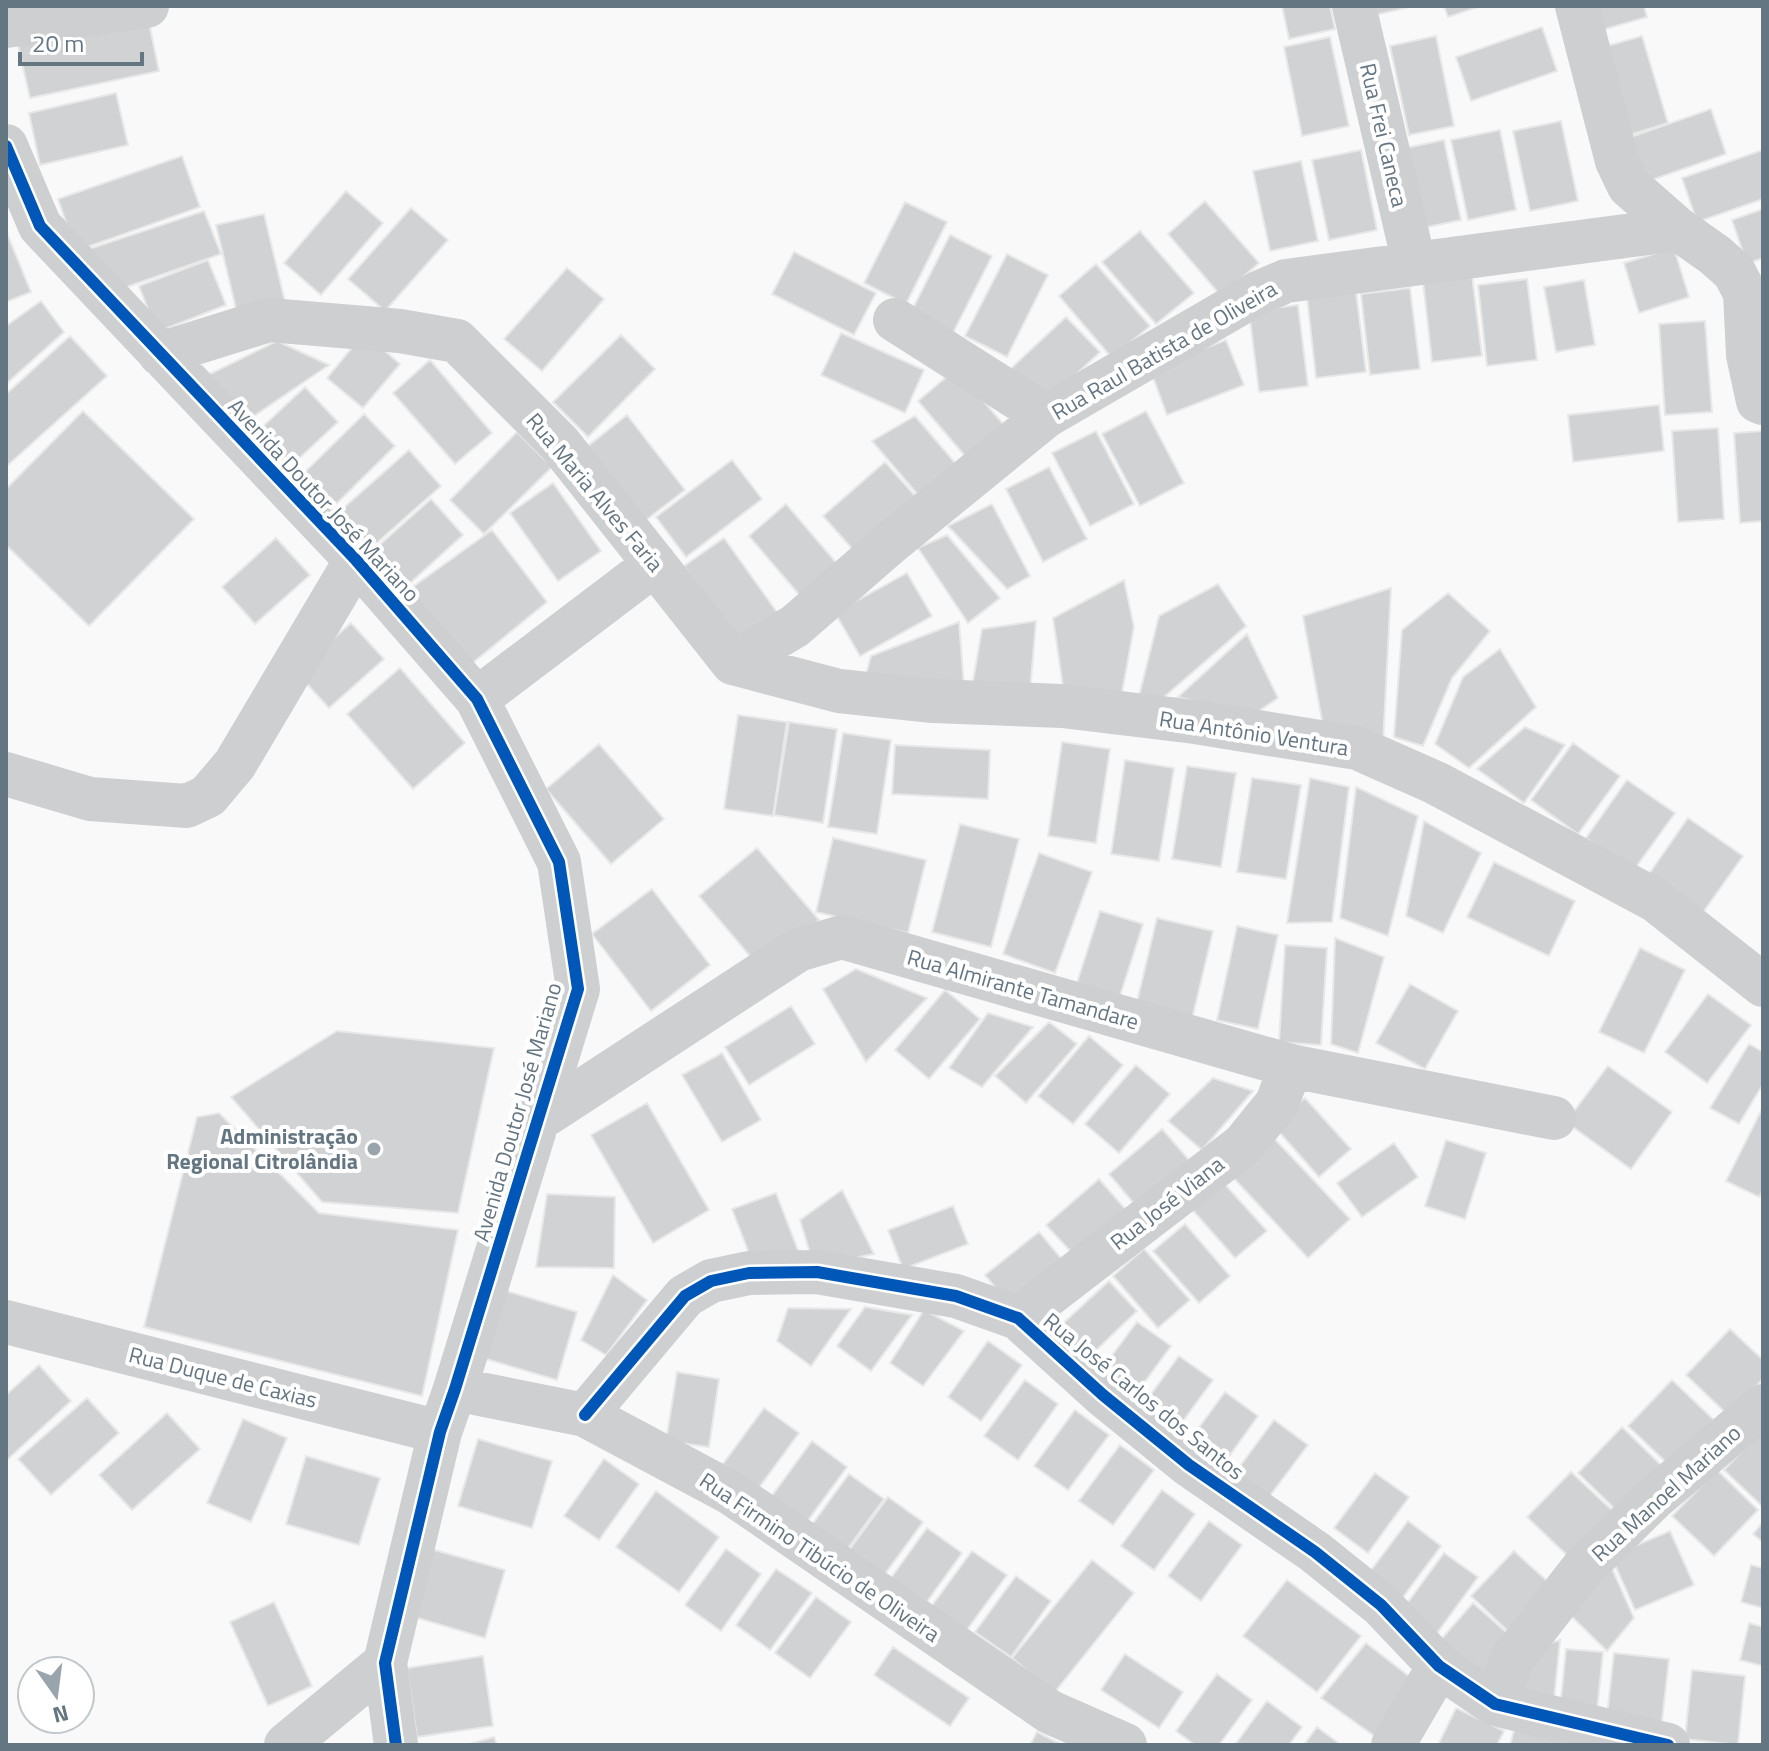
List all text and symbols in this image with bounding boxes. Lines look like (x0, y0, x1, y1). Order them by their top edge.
scale bar (20, 16, 142, 66)
text: 20 m (32, 25, 84, 61)
street label: Rua Frei Caneca (1351, 60, 1417, 210)
street label: Rua Raul Batista de Oliveira (1045, 272, 1283, 428)
street label: Avenida Doutor José Mariano (220, 390, 428, 610)
street label: Rua Maria Alves Faria (518, 405, 672, 579)
street label: Rua Antônio Ventura (1157, 701, 1351, 765)
street label: Rua Almirante Tamandare (903, 940, 1143, 1038)
street label: Avenida Doutor José Mariano (464, 978, 570, 1246)
place label: Administração Regional Citrolândia (166, 1119, 358, 1178)
marker: Administração Regional Citrolândia (365, 1140, 383, 1158)
street label: Rua José Viana (1103, 1148, 1231, 1258)
street label: Rua José Carlos dos Santos (1036, 1304, 1252, 1488)
street label: Rua Duque de Caxias (125, 1337, 321, 1417)
street label: Rua Manoel Mariano (1584, 1416, 1748, 1570)
street label: Rua Firmino Tibúcio de Oliveira (693, 1464, 947, 1650)
north arrow (16, 1655, 96, 1735)
text: N (49, 1696, 72, 1733)

